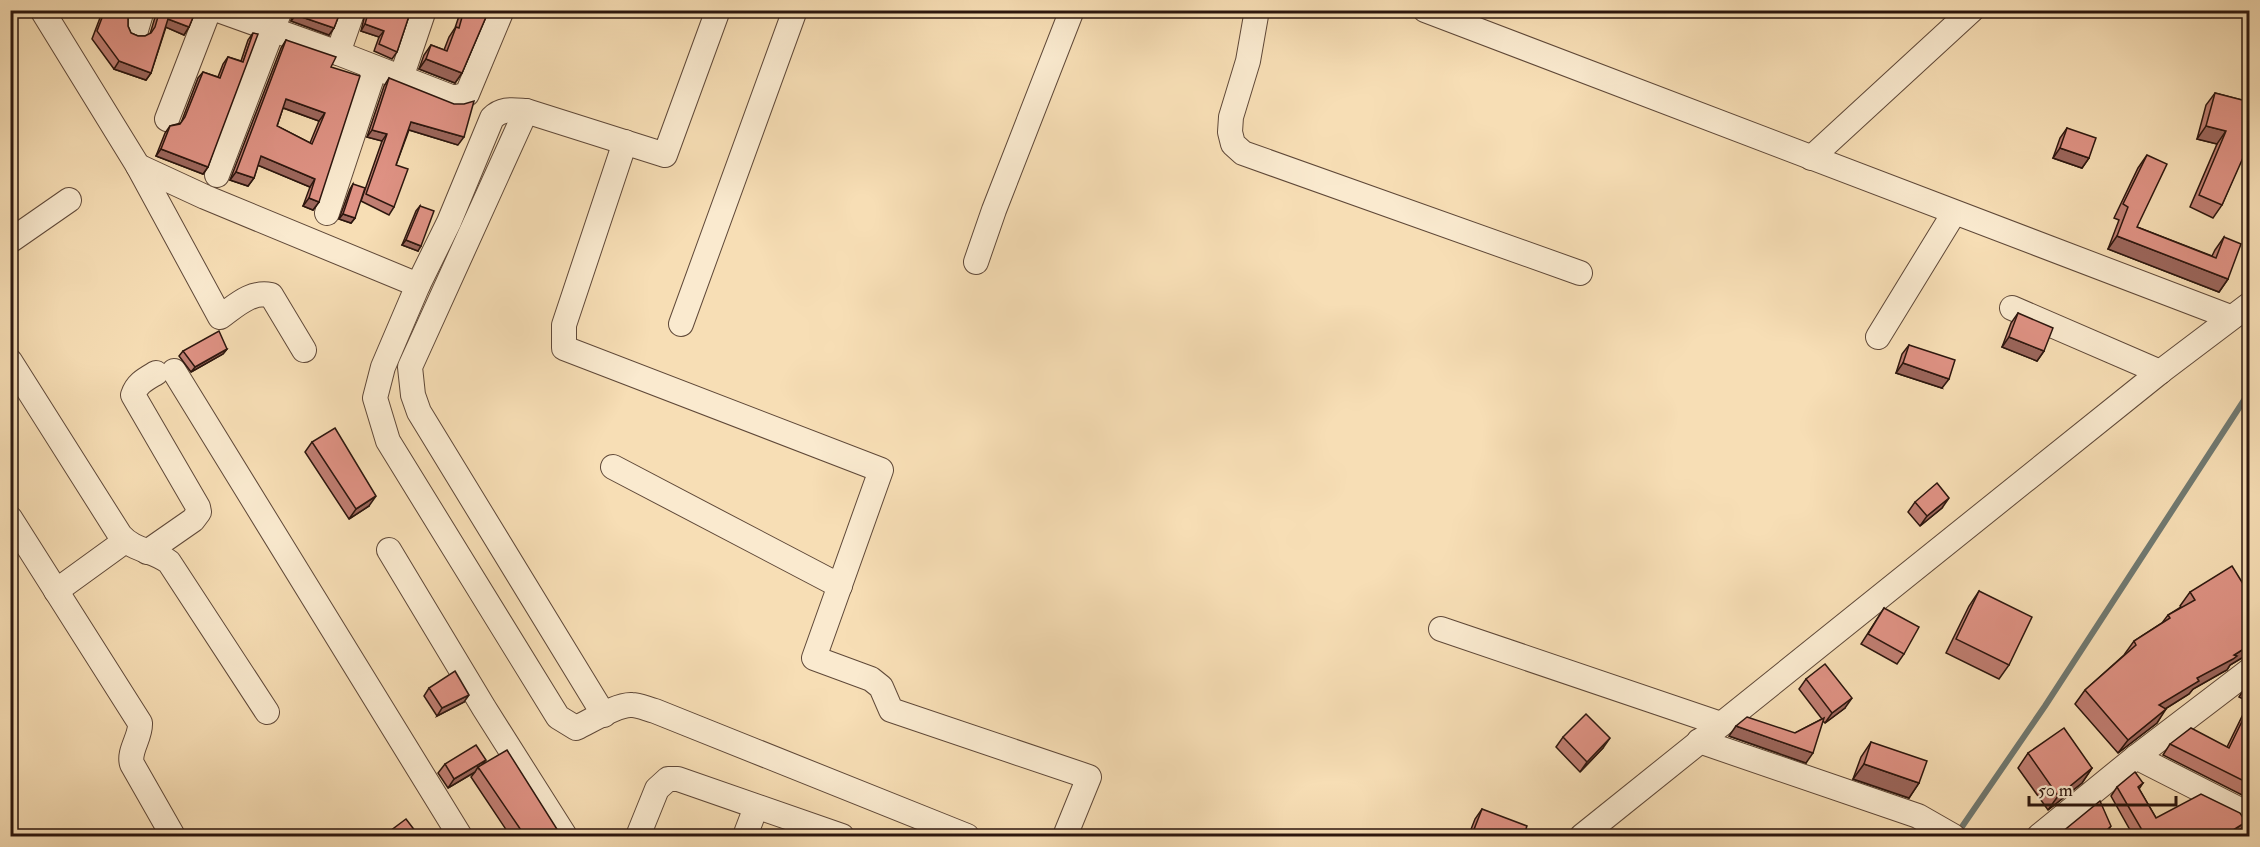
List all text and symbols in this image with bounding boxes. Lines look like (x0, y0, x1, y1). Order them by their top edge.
scale bar (2029, 769, 2176, 807)
text: 50 m (2038, 779, 2073, 802)

